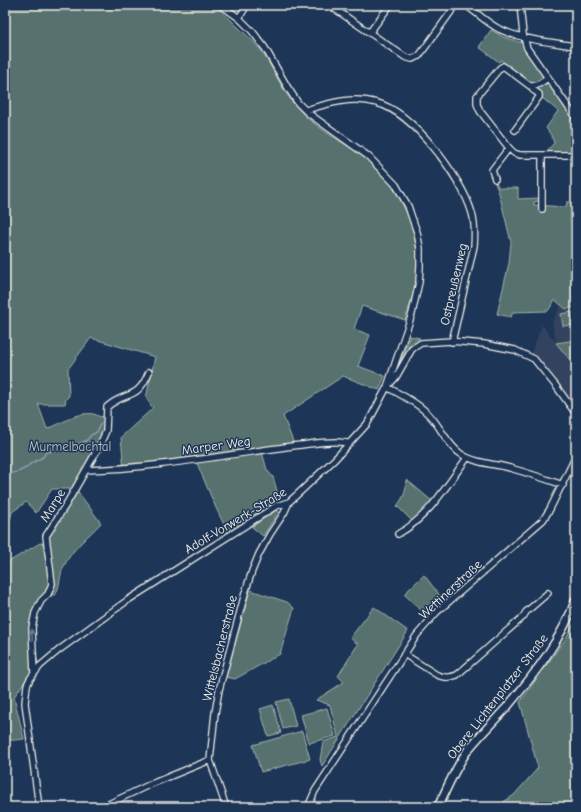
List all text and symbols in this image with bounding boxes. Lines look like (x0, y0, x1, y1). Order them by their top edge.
street label: Ostpreußenweg (437, 242, 470, 327)
street label: Marper Weg (181, 433, 252, 458)
park label: Murmelbachtal (29, 439, 111, 454)
street label: Adolf-Vorwerk-Straße (182, 484, 289, 557)
street label: Marpe (36, 486, 69, 525)
street label: Wettinerstraße (416, 556, 485, 622)
street label: Wittelsbacherstraße (199, 593, 240, 703)
one-way arrow (29, 628, 35, 641)
street label: Obere Lichtenplatzer Straße (444, 630, 551, 762)

